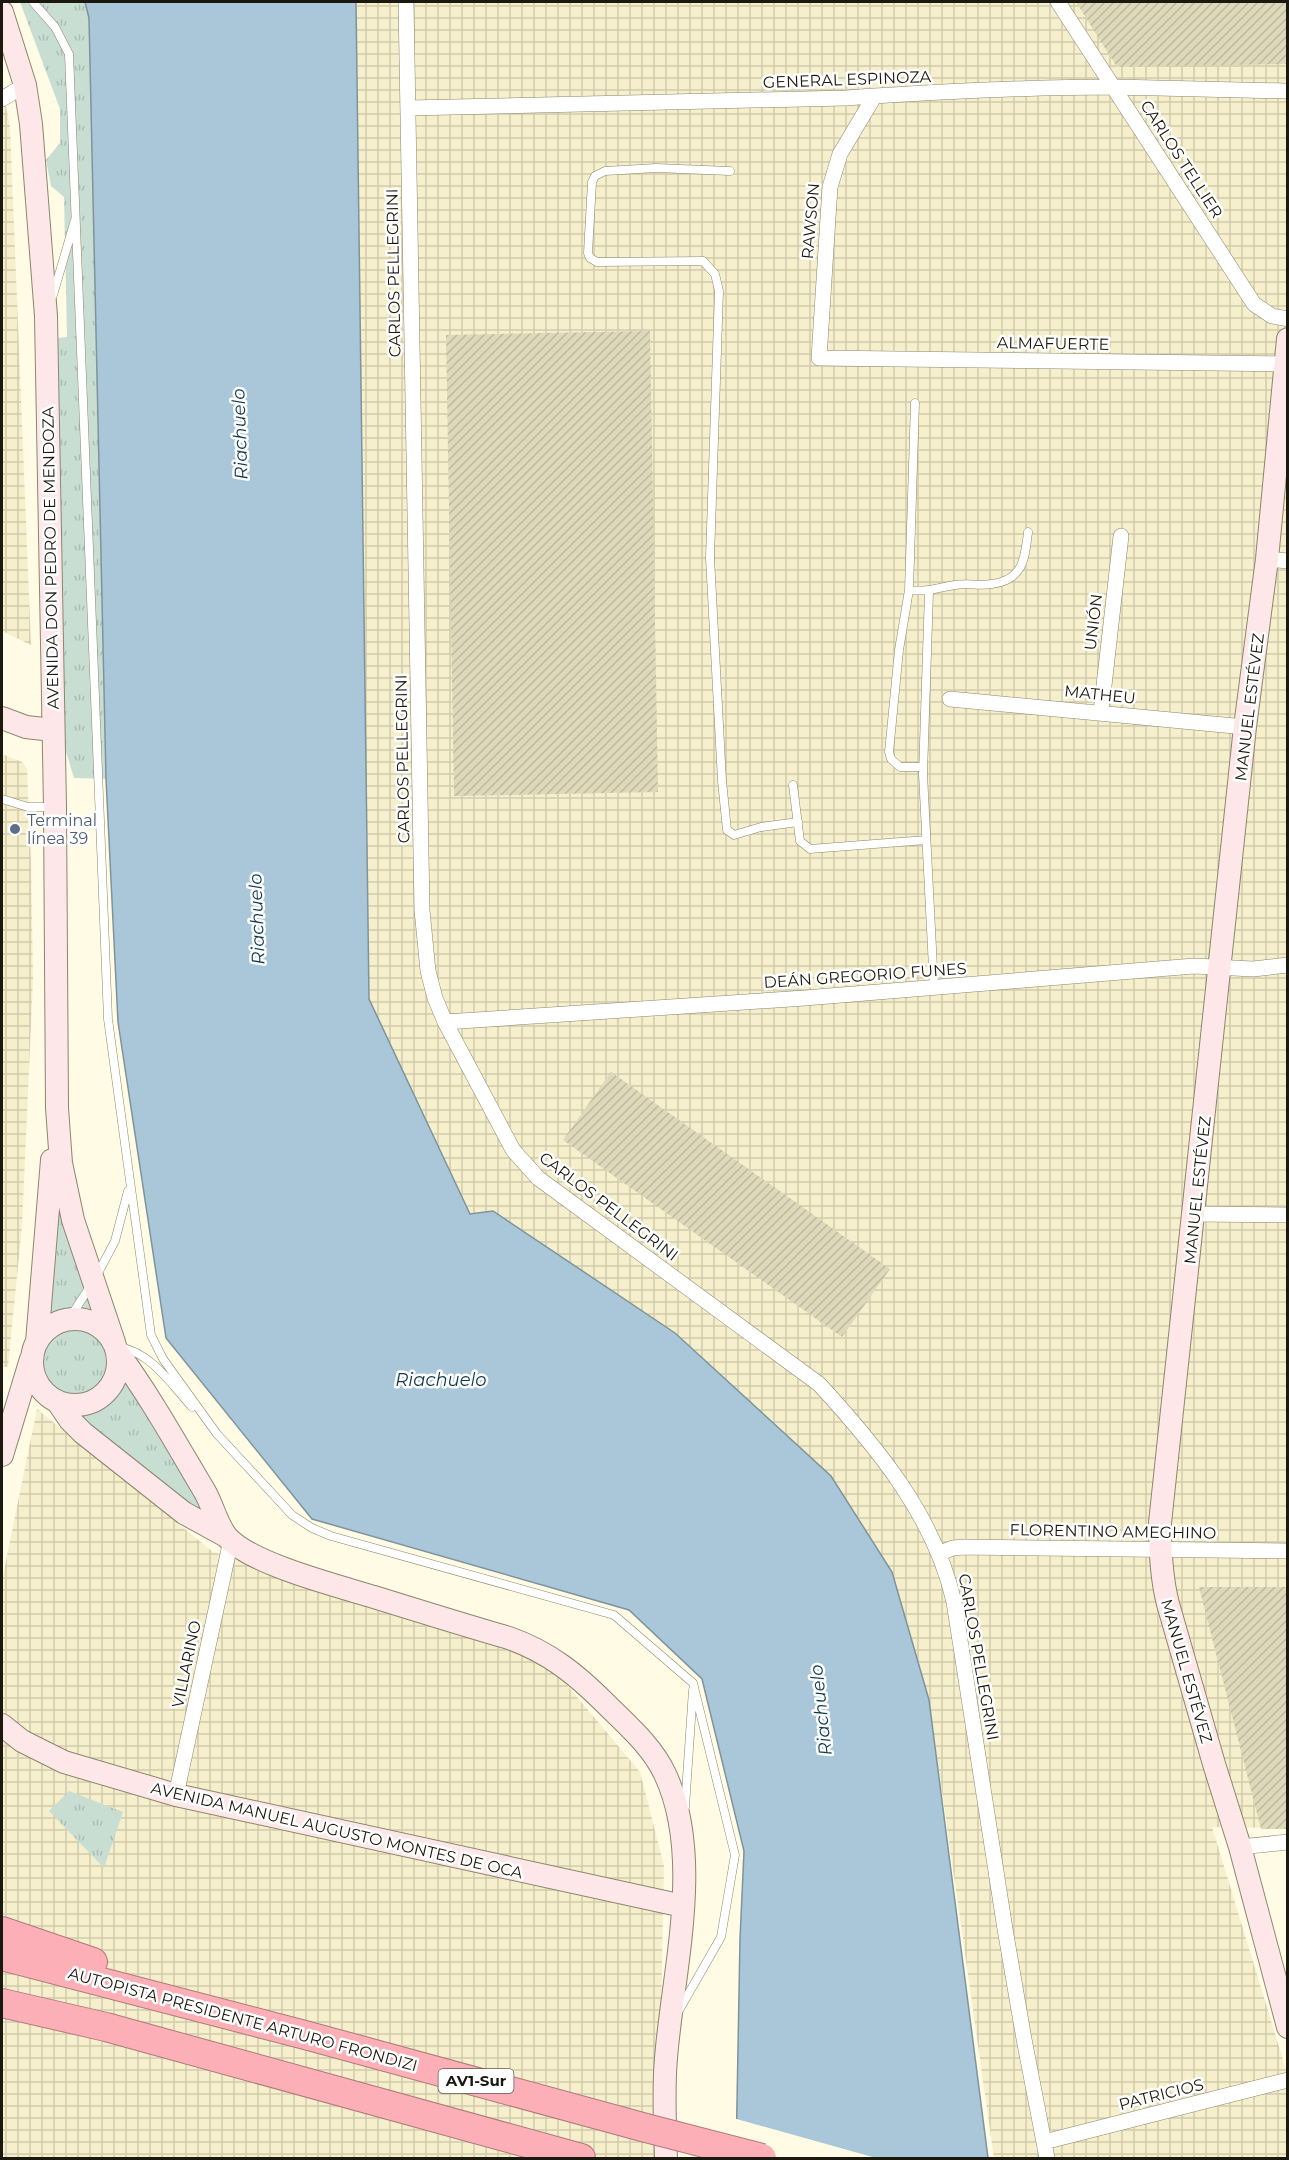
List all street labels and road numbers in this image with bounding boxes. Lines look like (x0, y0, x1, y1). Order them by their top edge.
street label: GENERAL ESPINOZA (763, 67, 932, 92)
street label: CARLOS TELLIER (1136, 97, 1227, 222)
street label: RAWSON (798, 182, 823, 260)
street label: CARLOS PELLEGRINI (383, 188, 404, 358)
street label: ALMAFUERTE (997, 333, 1109, 354)
street label: AVENIDA DON PEDRO DE MENDOZA (38, 406, 63, 710)
street label: UNIÓN (1081, 593, 1106, 651)
street label: MANUEL ESTÉVEZ (1231, 632, 1268, 782)
street label: CARLOS PELLEGRINI (392, 674, 413, 844)
street label: MATHEU (1063, 681, 1137, 708)
street label: DEÁN GREGORIO FUNES (763, 959, 967, 992)
street label: MANUEL ESTÉVEZ (1180, 1115, 1215, 1265)
street label: CARLOS PELLEGRINI (536, 1148, 682, 1265)
street label: FLORENTINO AMEGHINO (1009, 1520, 1217, 1543)
street label: CARLOS PELLEGRINI (954, 1572, 1003, 1742)
street label: MANUEL ESTÉVEZ (1157, 1597, 1216, 1745)
street label: VILLARINO (168, 1619, 205, 1710)
street label: AVENIDA MANUEL AUGUSTO MONTES DE OCA (149, 1778, 525, 1883)
street label: AUTOPISTA PRESIDENTE ARTURO FRONDIZI (66, 1964, 420, 2075)
road number: AV1-Sur (438, 2069, 514, 2093)
street label: PATRICIOS (1117, 2075, 1206, 2114)

